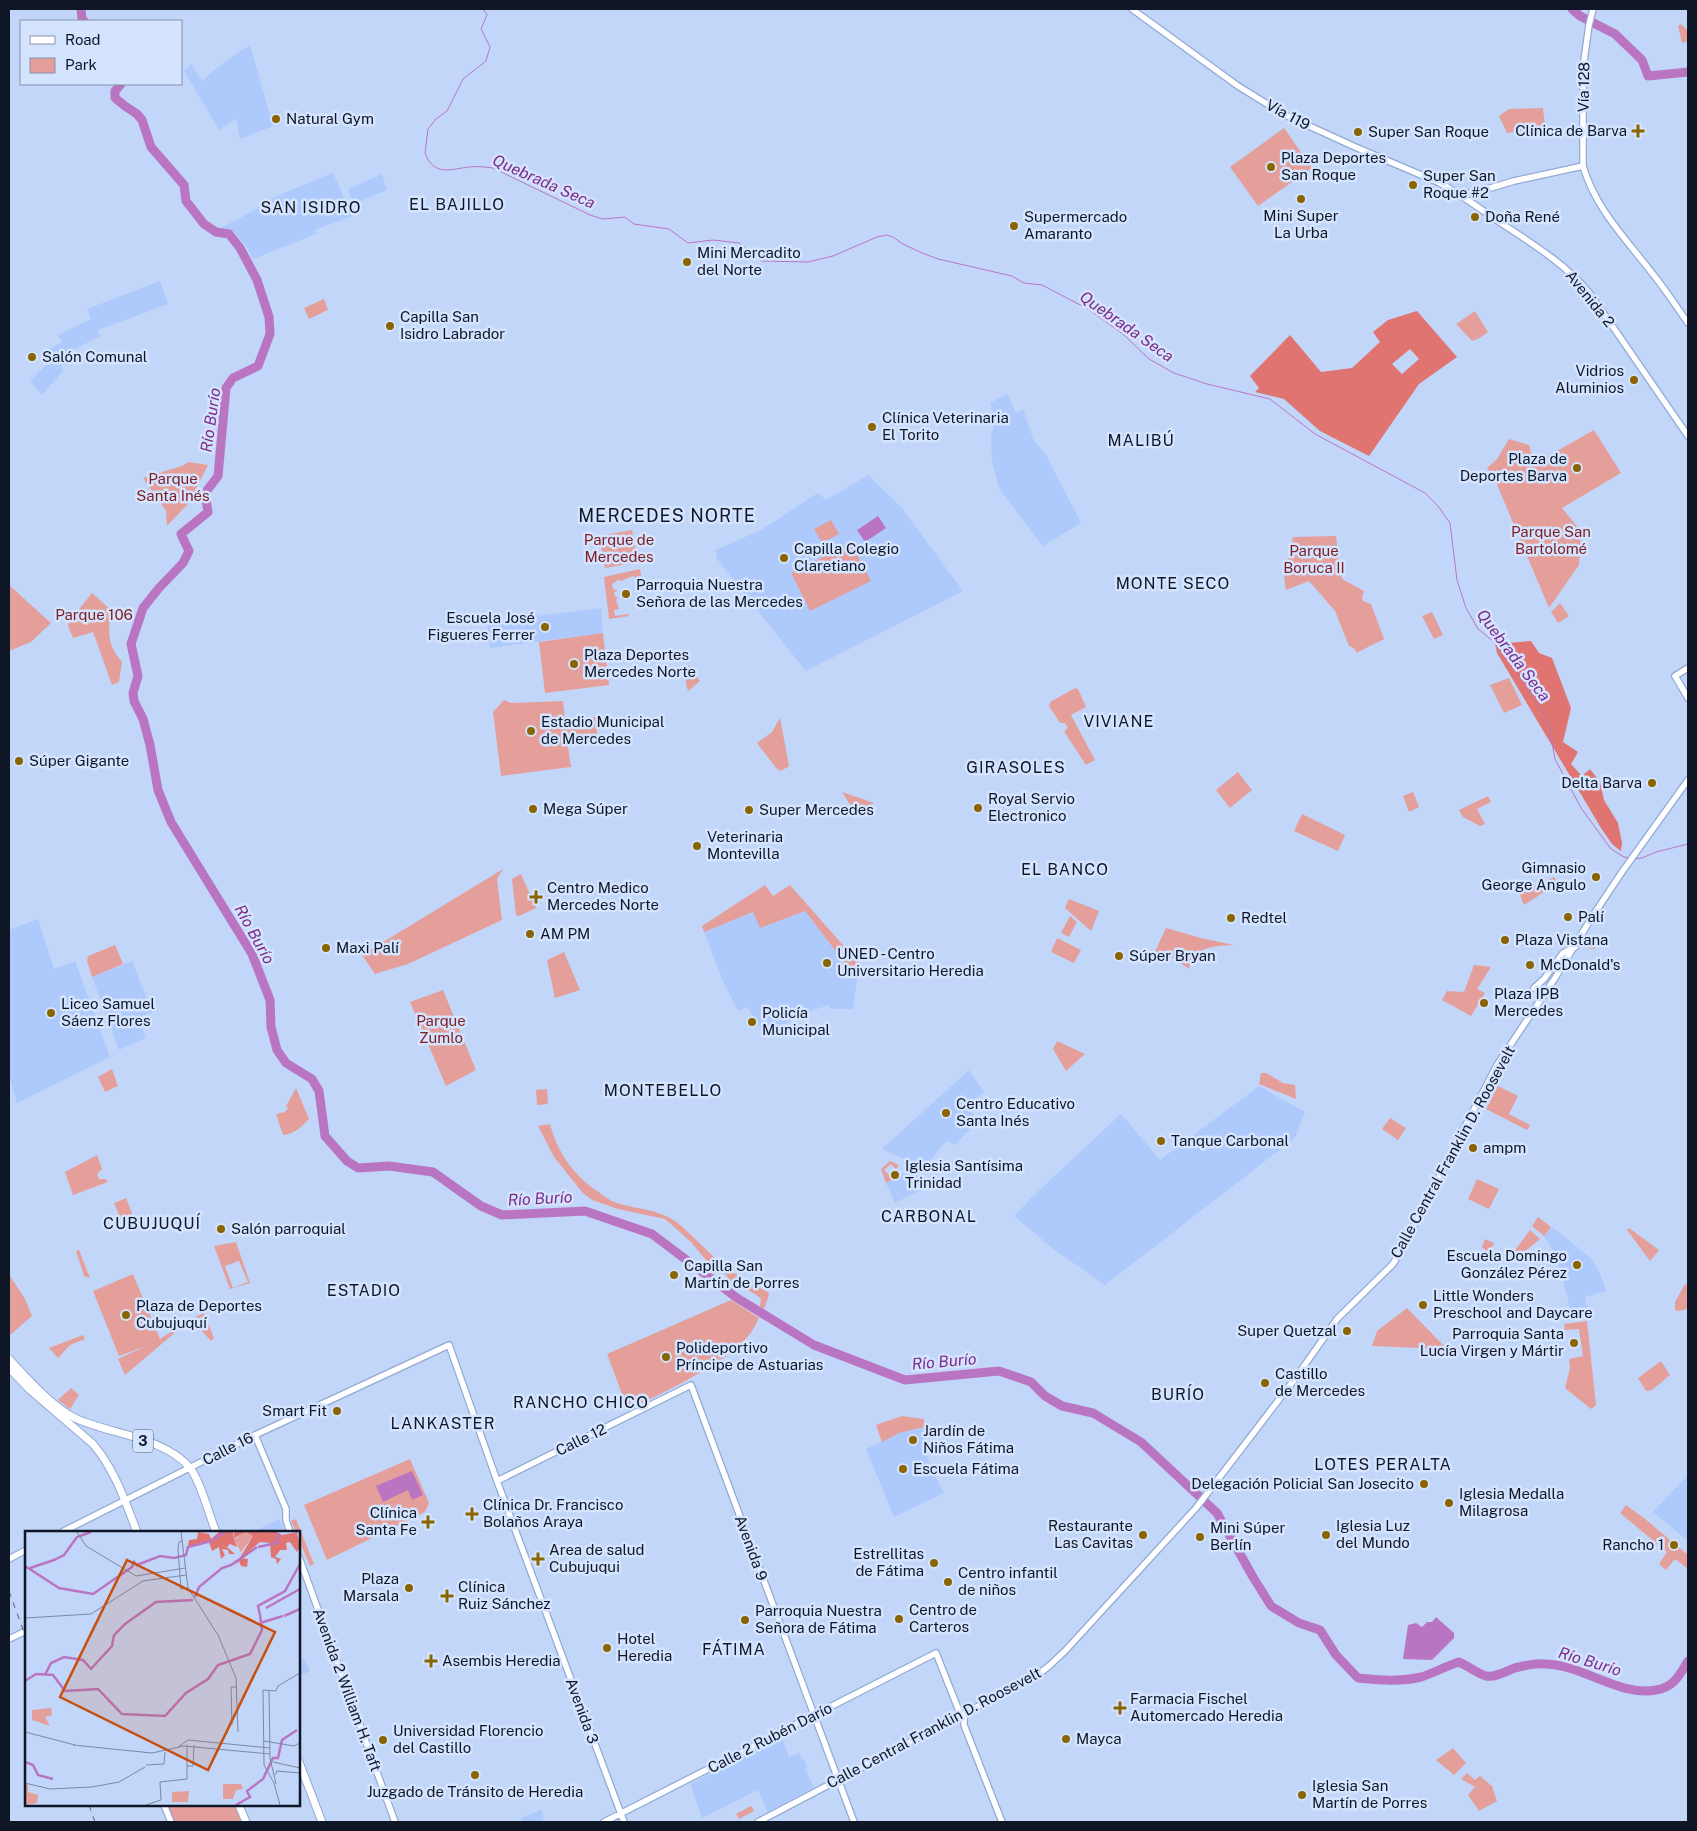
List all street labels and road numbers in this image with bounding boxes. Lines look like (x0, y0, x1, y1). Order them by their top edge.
street label: Vía 128 (1575, 62, 1592, 112)
street label: Vía 119 (1263, 96, 1313, 133)
street label: Avenida 2 (1562, 267, 1618, 330)
street label: Calle Central Franklin D. Roosevelt (1387, 1042, 1518, 1261)
street label: Calle 12 (553, 1420, 609, 1459)
street label: Calle 16 (200, 1429, 256, 1468)
road number: 3 (133, 1430, 153, 1452)
street label: Avenida 9 (732, 1513, 771, 1583)
street label: Avenida 2 William H. Taft (310, 1606, 385, 1774)
street label: Calle Central Franklin D. Roosevelt (824, 1664, 1044, 1791)
street label: Avenida 3 (563, 1676, 602, 1746)
street label: Calle 2 Rubén Darío (705, 1699, 835, 1776)

